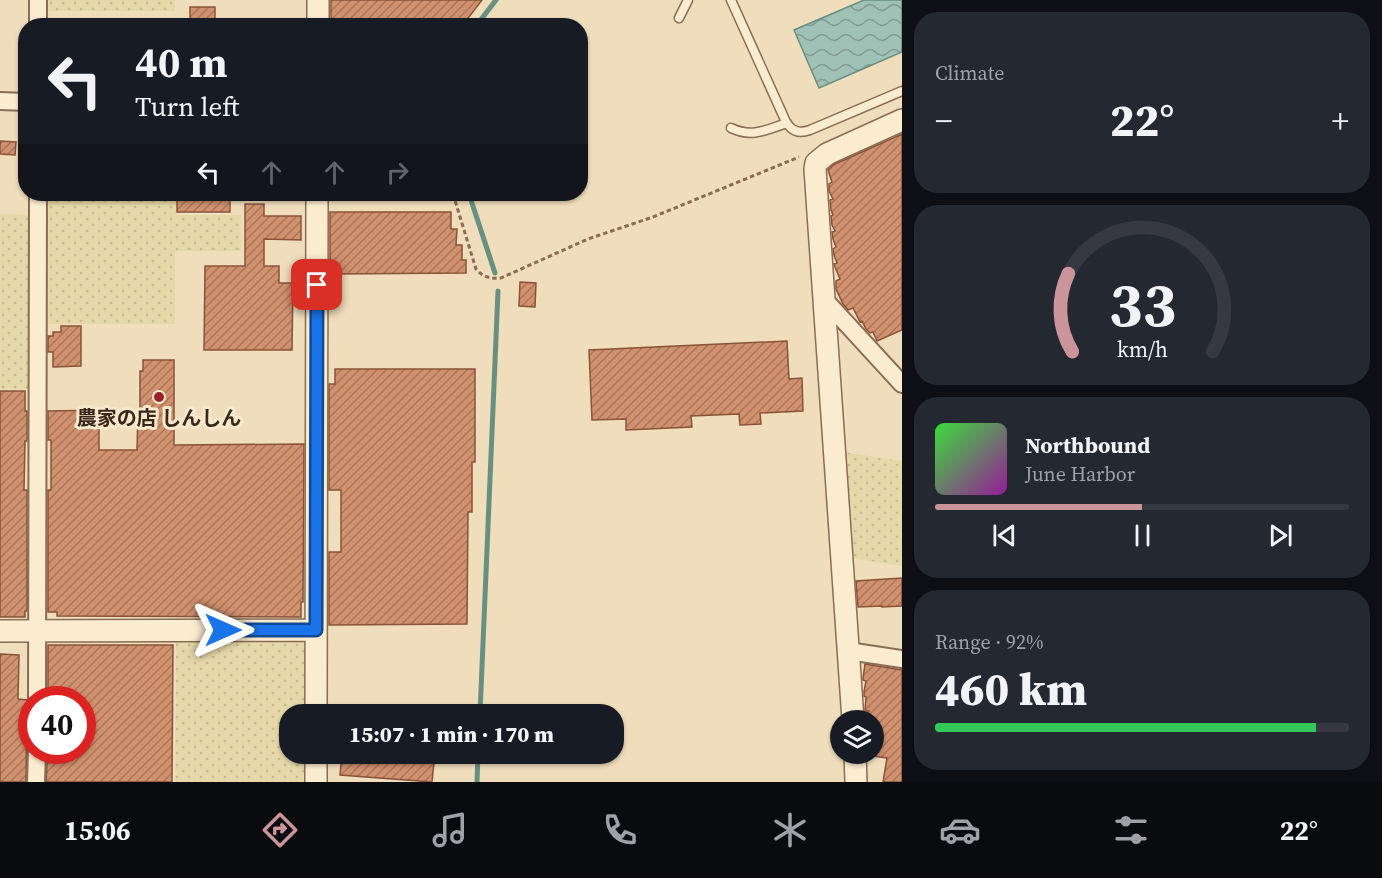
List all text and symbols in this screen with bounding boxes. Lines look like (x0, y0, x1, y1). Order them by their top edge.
text: 40 m (135, 33, 228, 91)
icon: left (36, 42, 114, 120)
text: Climate (935, 59, 1004, 87)
text: Turn left (135, 88, 239, 125)
text: 22° (1110, 89, 1174, 151)
text: − (935, 98, 953, 143)
text: + (1331, 98, 1349, 143)
icon: left (192, 156, 225, 189)
icon: ahead (255, 156, 288, 189)
icon: ahead (318, 156, 351, 189)
icon: right (381, 156, 414, 189)
pin (291, 259, 342, 310)
text: 33 (1108, 261, 1176, 347)
icon: arrive (300, 268, 333, 301)
text: km/h (1116, 335, 1168, 364)
marker: 農家の店 しんしん (152, 390, 166, 404)
place label: 農家の店 しんしん (77, 404, 241, 432)
text: Northbound (1025, 430, 1150, 460)
text: June Harbor (1025, 460, 1135, 488)
icon: previous (988, 519, 1021, 552)
icon: pause (1126, 519, 1159, 552)
icon: next (1264, 519, 1297, 552)
position arrow (191, 598, 255, 662)
text: Range · 92% (935, 628, 1044, 656)
text: 460 km (935, 658, 1087, 720)
speed limit sign: 40 (18, 686, 96, 764)
map controls (830, 710, 884, 764)
button: layers (830, 710, 884, 764)
text: 15:07 · 1 min · 170 m (349, 719, 554, 749)
icon: directions (259, 809, 301, 851)
icon: music (429, 809, 471, 851)
icon: phone (599, 809, 641, 851)
icon: climate (769, 809, 811, 851)
icon: car (939, 809, 981, 851)
icon: filters (1110, 809, 1152, 851)
text: 15:06 (64, 812, 131, 849)
text: 22° (1280, 812, 1318, 849)

